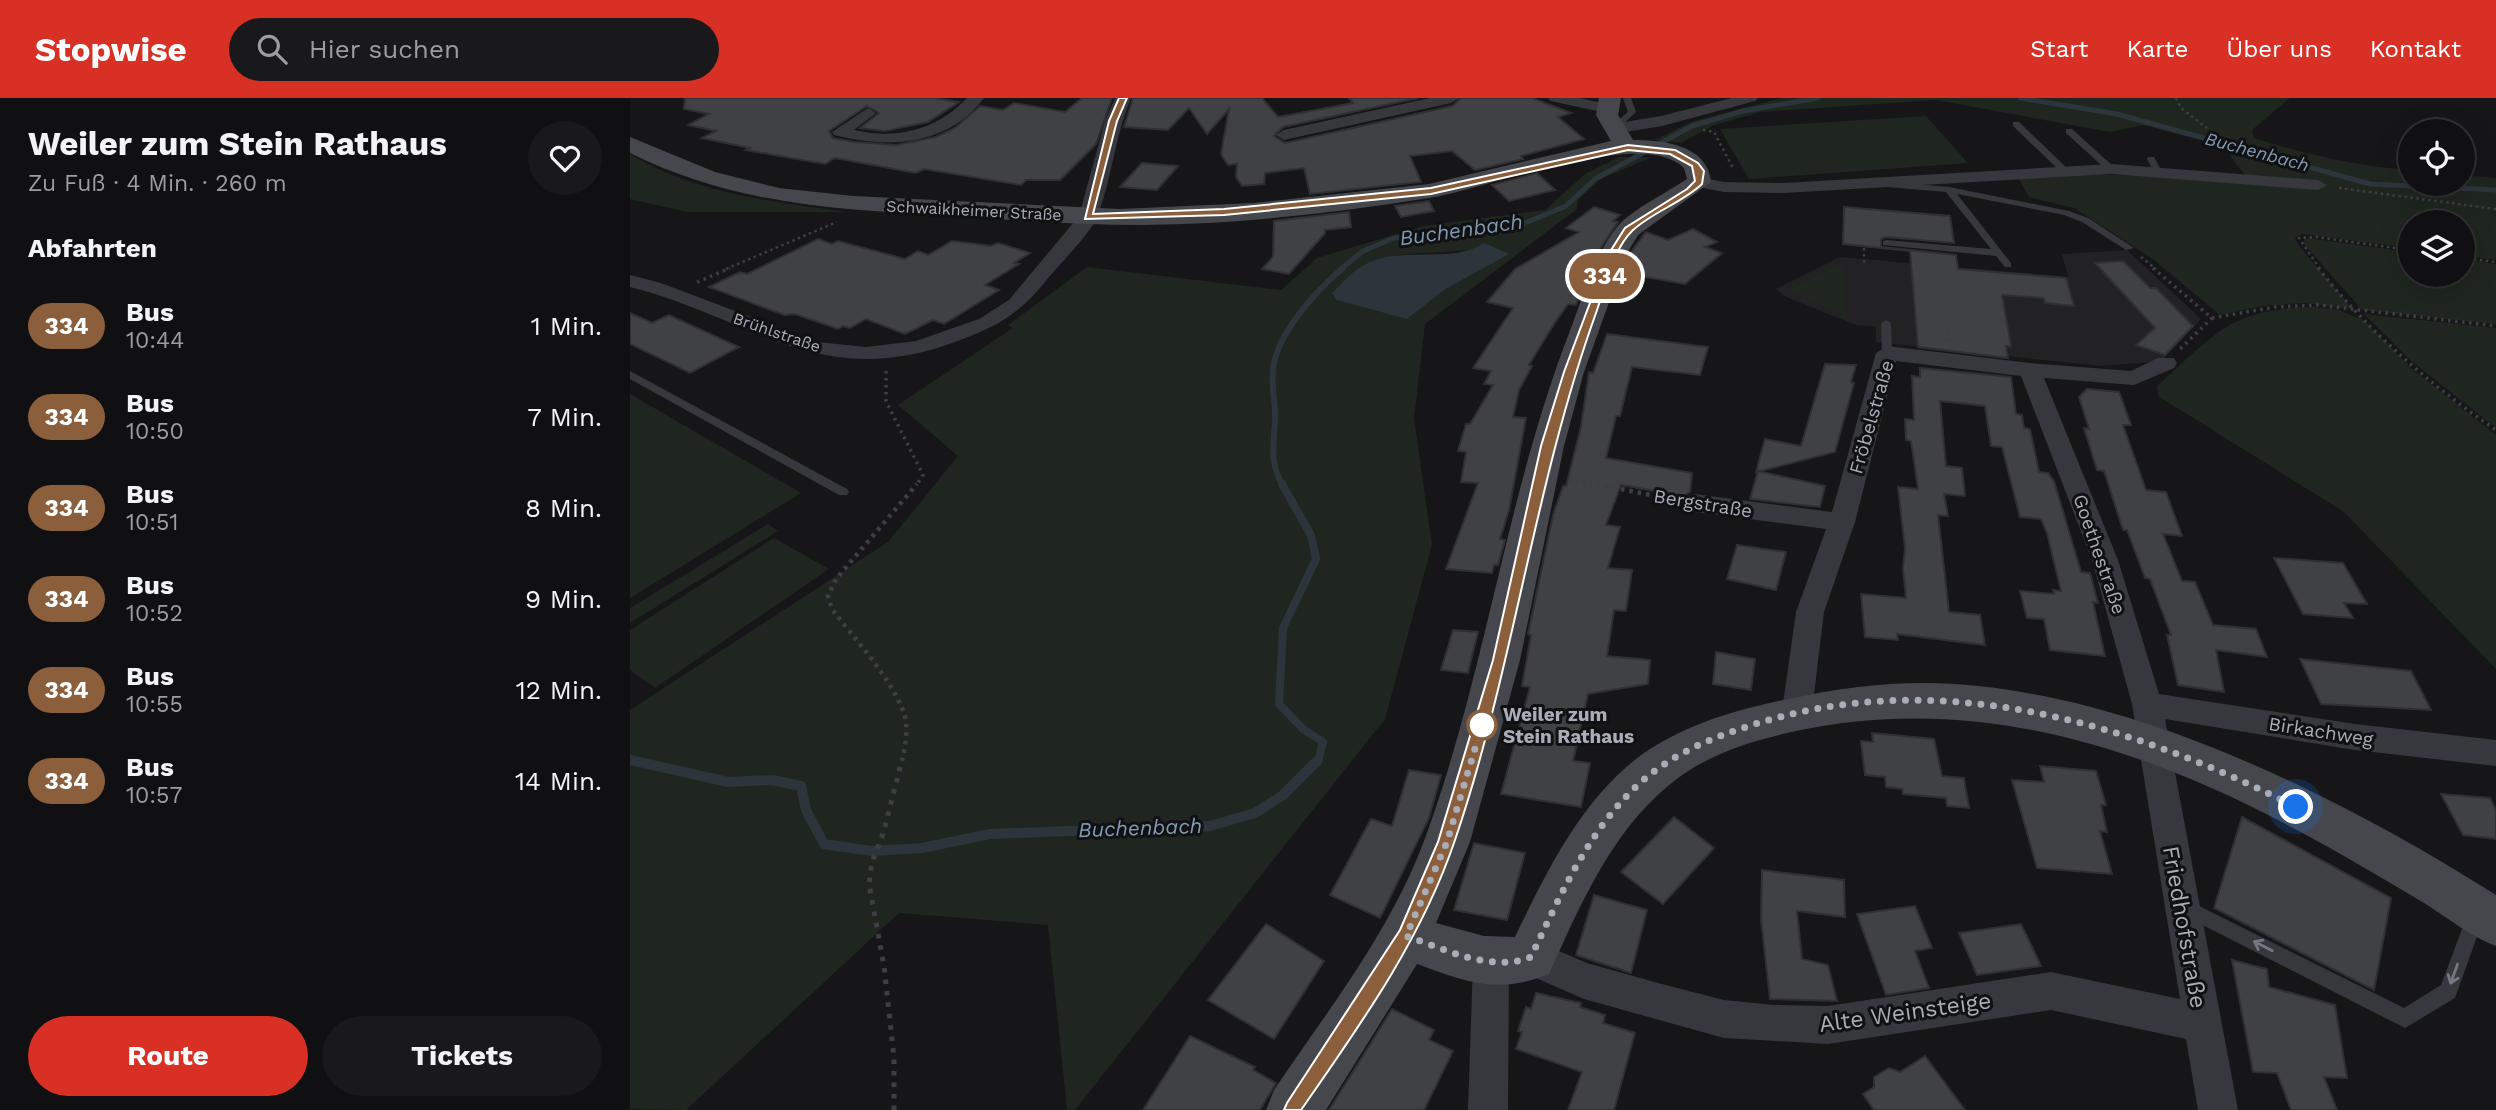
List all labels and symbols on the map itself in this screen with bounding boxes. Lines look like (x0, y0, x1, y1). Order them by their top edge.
water label: Buchenbach (2203, 128, 2311, 175)
street label: Schwaikheimer Straße (886, 196, 1062, 225)
water label: Buchenbach (1398, 208, 1524, 251)
line badge: 334 (1565, 253, 1645, 299)
street label: Brühlstraße (731, 309, 823, 356)
street label: Fröbelstraße (1844, 358, 1899, 477)
street label: Bergstraße (1652, 484, 1754, 523)
street label: Goethestraße (2068, 491, 2131, 617)
place label: Weiler zum Stein Rathaus (1503, 703, 1634, 748)
marker: Weiler zum Stein Rathaus (1467, 710, 1497, 740)
street label: Birkachweg (2267, 712, 2376, 751)
your location (2278, 789, 2313, 824)
water label: Buchenbach (1077, 813, 1203, 842)
street label: Friedhofstraße (2157, 844, 2212, 1010)
one-way arrow (2253, 939, 2274, 953)
one-way arrow (2447, 962, 2460, 984)
street label: Alte Weinsteige (1817, 987, 1993, 1038)

